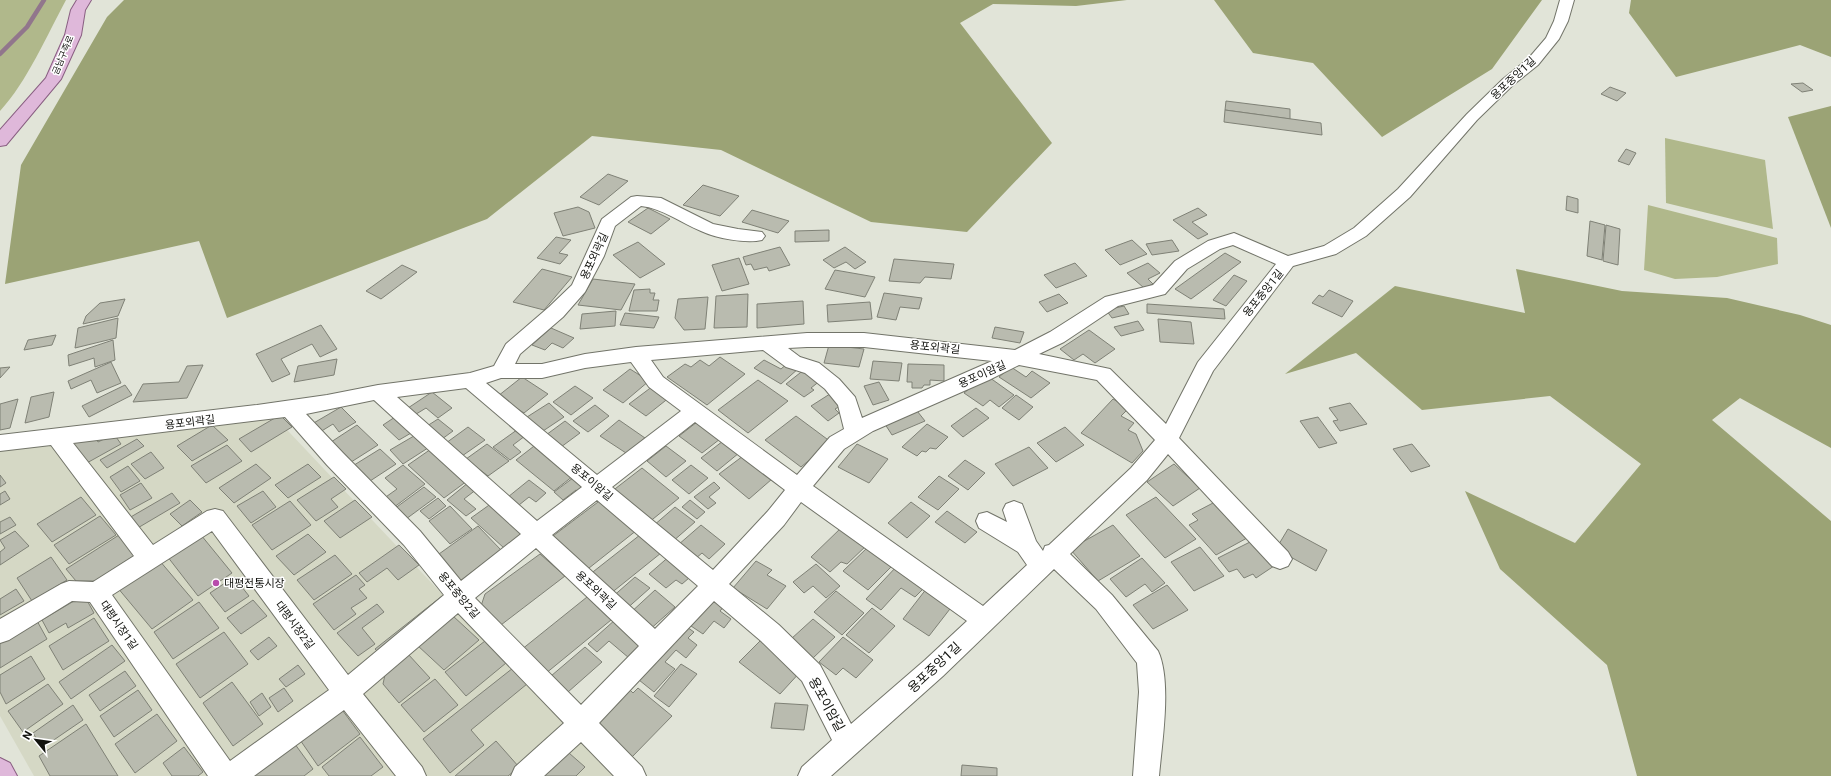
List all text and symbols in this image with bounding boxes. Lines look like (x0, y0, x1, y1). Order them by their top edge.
street label: 금남구즉로 (50, 34, 76, 76)
street label: 용포중앙1길 (1488, 54, 1539, 102)
street label: 용포외곽길 (578, 231, 611, 282)
street label: 용포중앙1길 (1240, 267, 1286, 319)
street label: 용포외곽길 (909, 338, 961, 357)
street label: 용포이암길 (956, 358, 1008, 391)
street label: 용포외곽길 (164, 413, 216, 432)
street label: 용포이암길 (568, 461, 615, 504)
street label: 용포외곽길 (573, 568, 619, 612)
street label: 용포중앙2길 (435, 569, 482, 621)
place label: 대평전통시장 (224, 577, 285, 590)
marker: 대평전통시장 (211, 578, 221, 588)
street label: 대평시장1길 (97, 598, 140, 652)
street label: 대평시장2길 (272, 599, 317, 652)
street label: 용포중앙1길 (905, 639, 964, 696)
street label: 용포이암길 (806, 674, 848, 734)
north arrow (16, 720, 56, 760)
text: N (20, 729, 35, 742)

